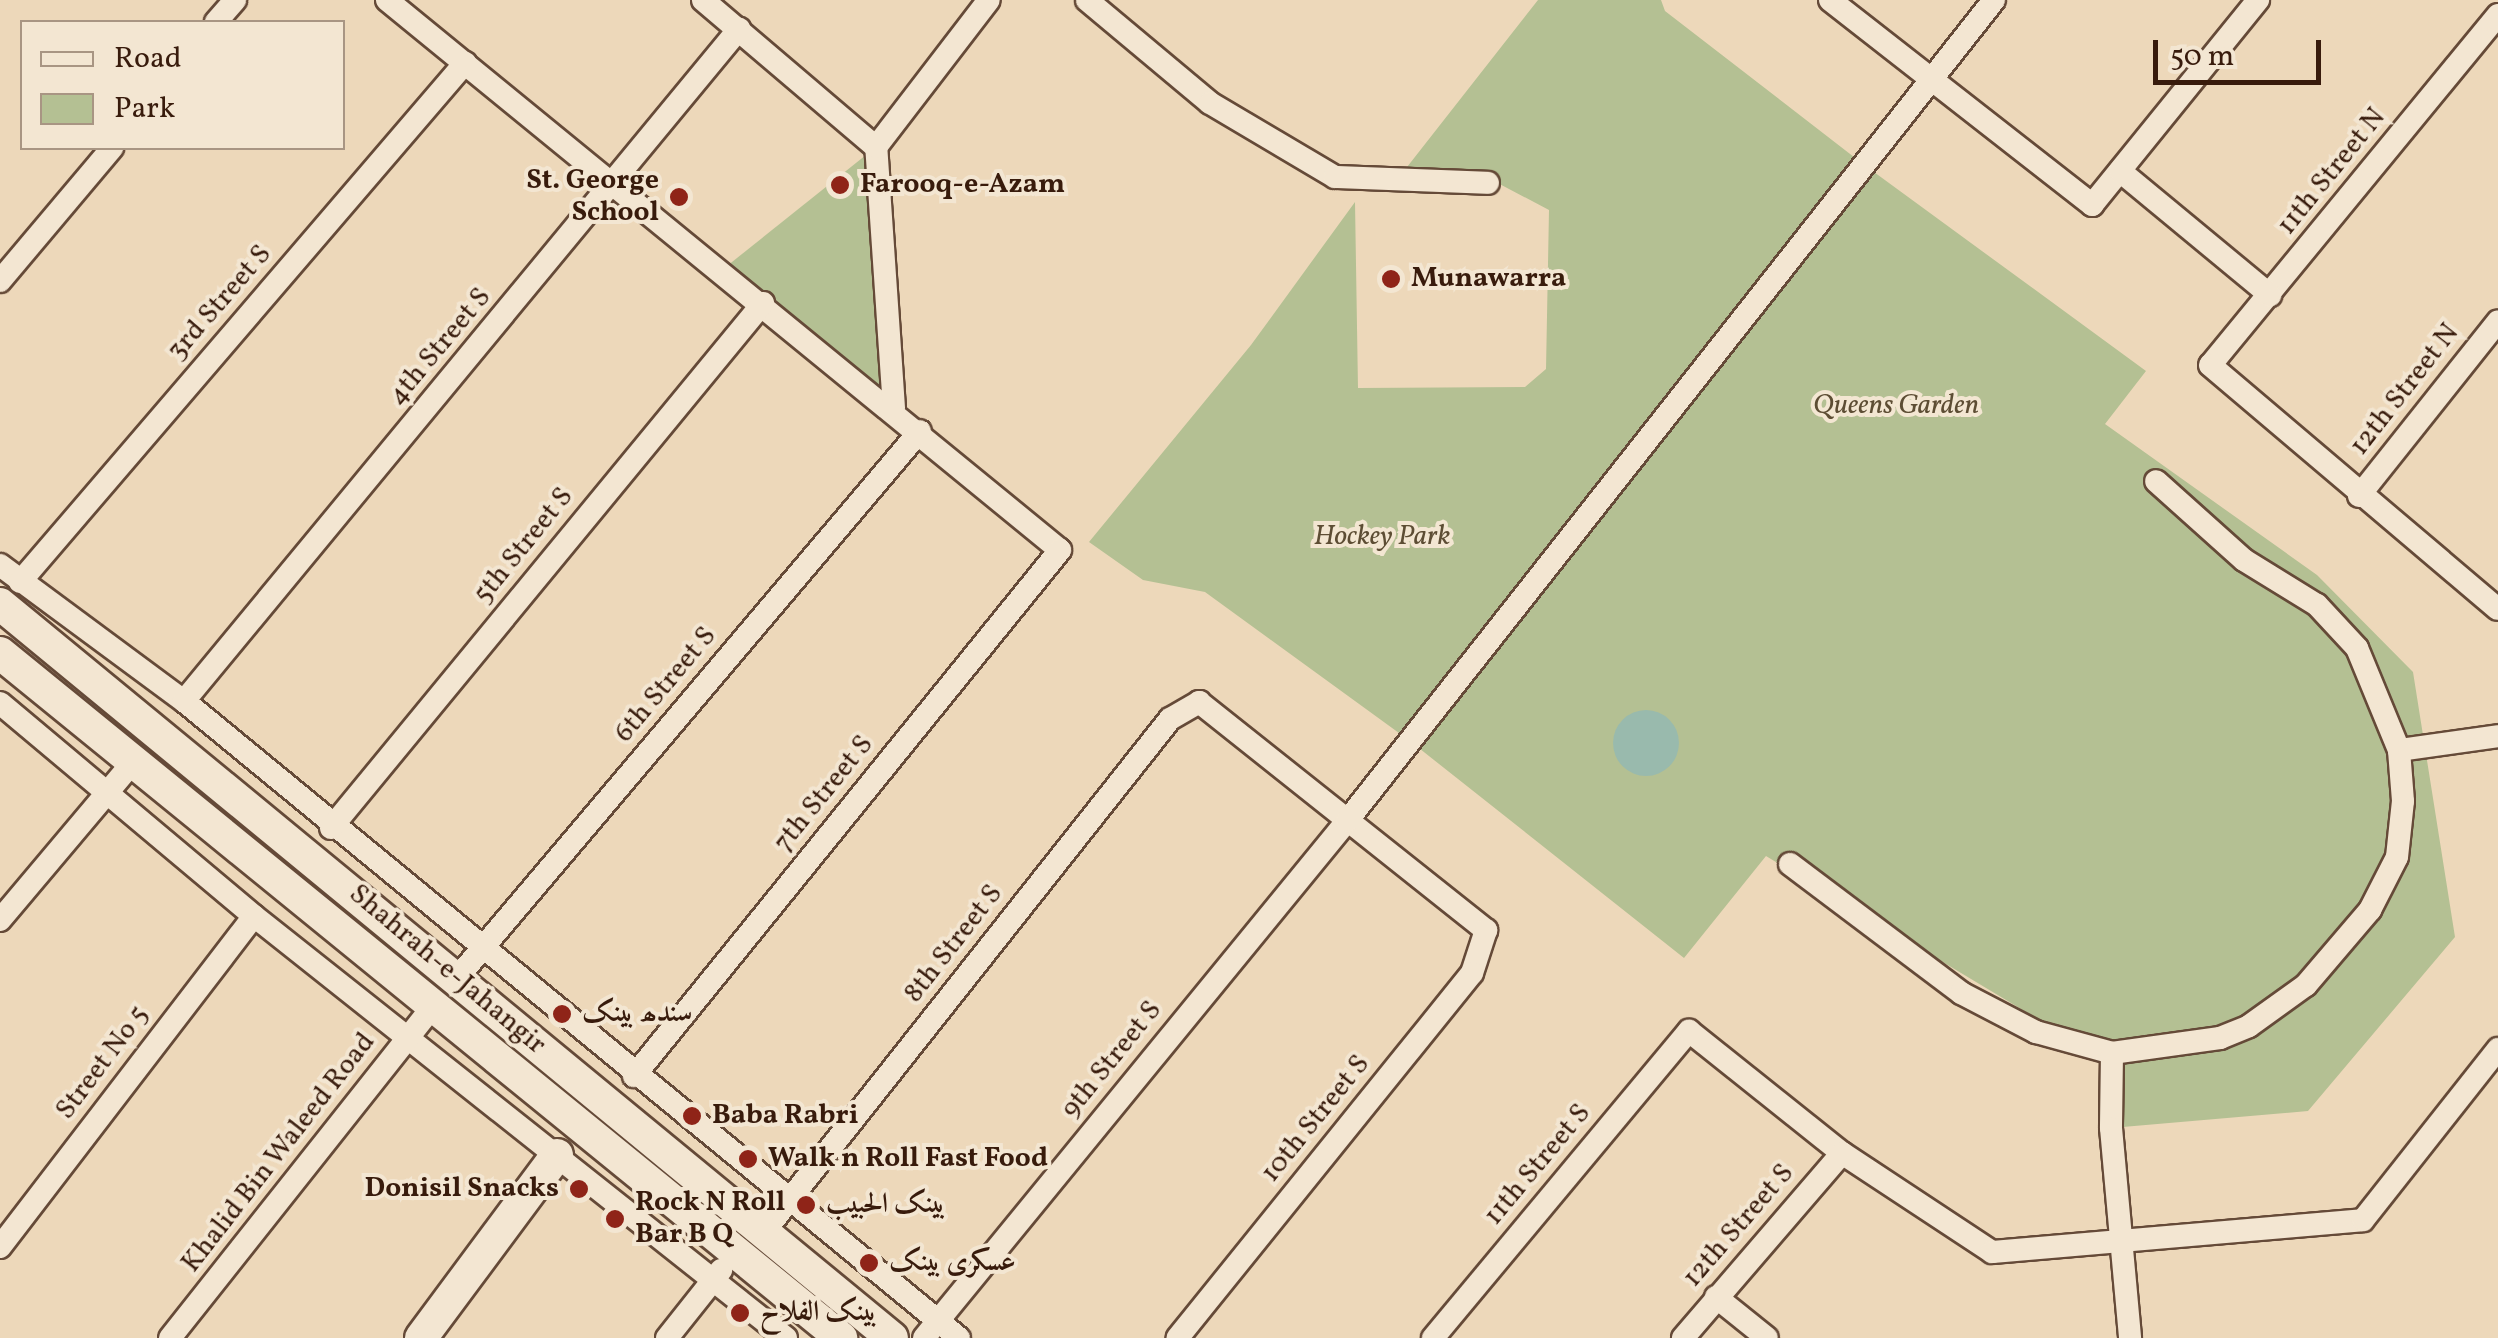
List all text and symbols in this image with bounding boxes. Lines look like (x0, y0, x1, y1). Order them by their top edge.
legend (20, 20, 345, 150)
scale bar (2158, 20, 2326, 82)
text: 50 m (2170, 36, 2234, 78)
text: Road (114, 38, 182, 80)
text: Park (114, 88, 175, 130)
street label: 11th Street N (2271, 102, 2393, 242)
place label: St. George School (526, 164, 659, 230)
place label: Farooq-e-Azam (860, 168, 1065, 202)
marker: Farooq-e-Azam (829, 174, 851, 196)
marker: St. George School (668, 186, 690, 208)
street label: 3rd Street S (161, 238, 279, 368)
place label: Munawarra (1411, 262, 1566, 296)
marker: Munawarra (1380, 268, 1402, 290)
street label: 4th Street S (381, 281, 499, 413)
street label: 12th Street N (2343, 317, 2467, 463)
park label: Queens Garden (1813, 389, 1979, 423)
street label: 5th Street S (467, 481, 581, 611)
park label: Hockey Park (1314, 520, 1450, 554)
street label: 6th Street S (608, 620, 724, 750)
street label: 7th Street S (767, 729, 881, 859)
street label: Shahrah-e-Jahangir (342, 878, 552, 1062)
street label: 8th Street S (897, 878, 1011, 1010)
street label: 9th Street S (1055, 995, 1169, 1125)
place label: سندھ بینک (582, 997, 692, 1031)
street label: Street No 5 (49, 999, 157, 1127)
marker: سندھ بینک (551, 1003, 573, 1025)
street label: Khalid Bin Waleed Road (175, 1026, 383, 1280)
street label: 10th Street S (1254, 1048, 1378, 1190)
street label: 11th Street S (1477, 1097, 1599, 1233)
place label: Baba Rabri (712, 1099, 859, 1133)
marker: Baba Rabri (681, 1105, 703, 1127)
place label: Walk n Roll Fast Food (768, 1142, 1048, 1176)
marker: Walk n Roll Fast Food (737, 1148, 759, 1170)
street label: 12th Street S (1676, 1157, 1802, 1295)
place label: Donisil Snacks (365, 1172, 559, 1206)
marker: Donisil Snacks (568, 1178, 590, 1200)
place label: Rock N Roll Bar B Q (635, 1186, 785, 1252)
place label: بينک الحبيب (826, 1188, 946, 1222)
marker: بينک الحبيب (795, 1194, 817, 1216)
marker: Rock N Roll Bar B Q (604, 1208, 626, 1230)
place label: عسکری بینک (889, 1246, 1016, 1280)
marker: عسکری بینک (858, 1252, 880, 1274)
place label: بینک الفلاح (760, 1296, 877, 1330)
marker: بینک الفلاح (729, 1302, 751, 1324)

